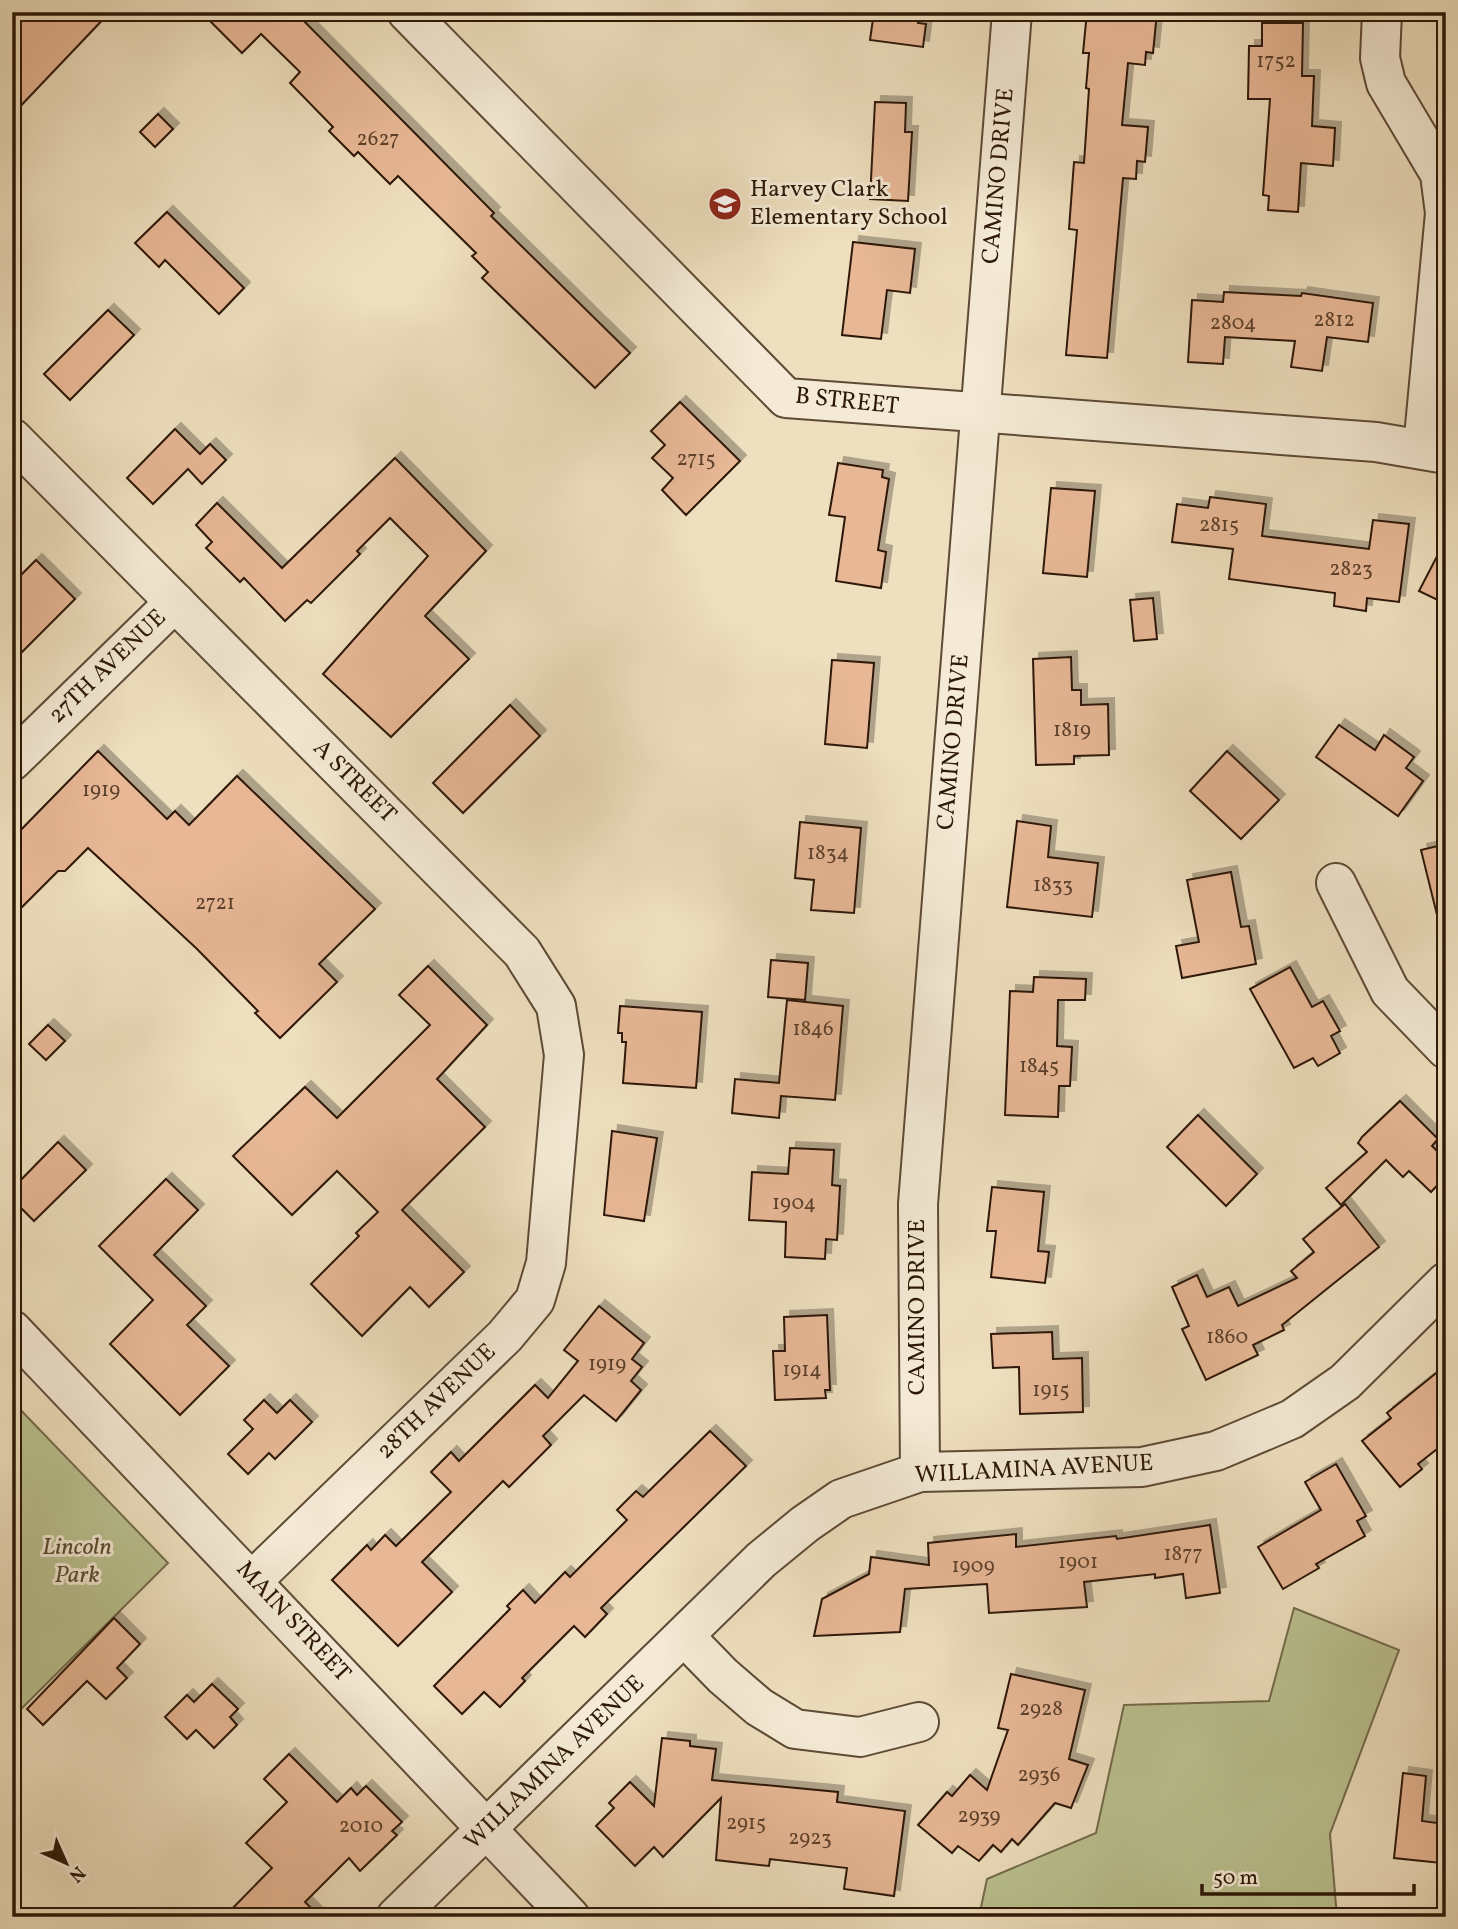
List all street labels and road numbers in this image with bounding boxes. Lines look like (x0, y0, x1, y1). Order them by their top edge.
street label: CAMINO DRIVE (974, 87, 1024, 265)
street label: B STREET (793, 380, 901, 424)
street label: 27TH AVENUE (42, 602, 174, 732)
street label: CAMINO DRIVE (929, 653, 979, 831)
street label: A STREET (304, 732, 404, 832)
street label: CAMINO DRIVE (901, 1219, 935, 1395)
street label: 28TH AVENUE (370, 1336, 504, 1468)
street label: WILLAMINA AVENUE (914, 1447, 1154, 1493)
street label: MAIN STREET (228, 1554, 358, 1690)
street label: WILLAMINA AVENUE (457, 1668, 653, 1858)

